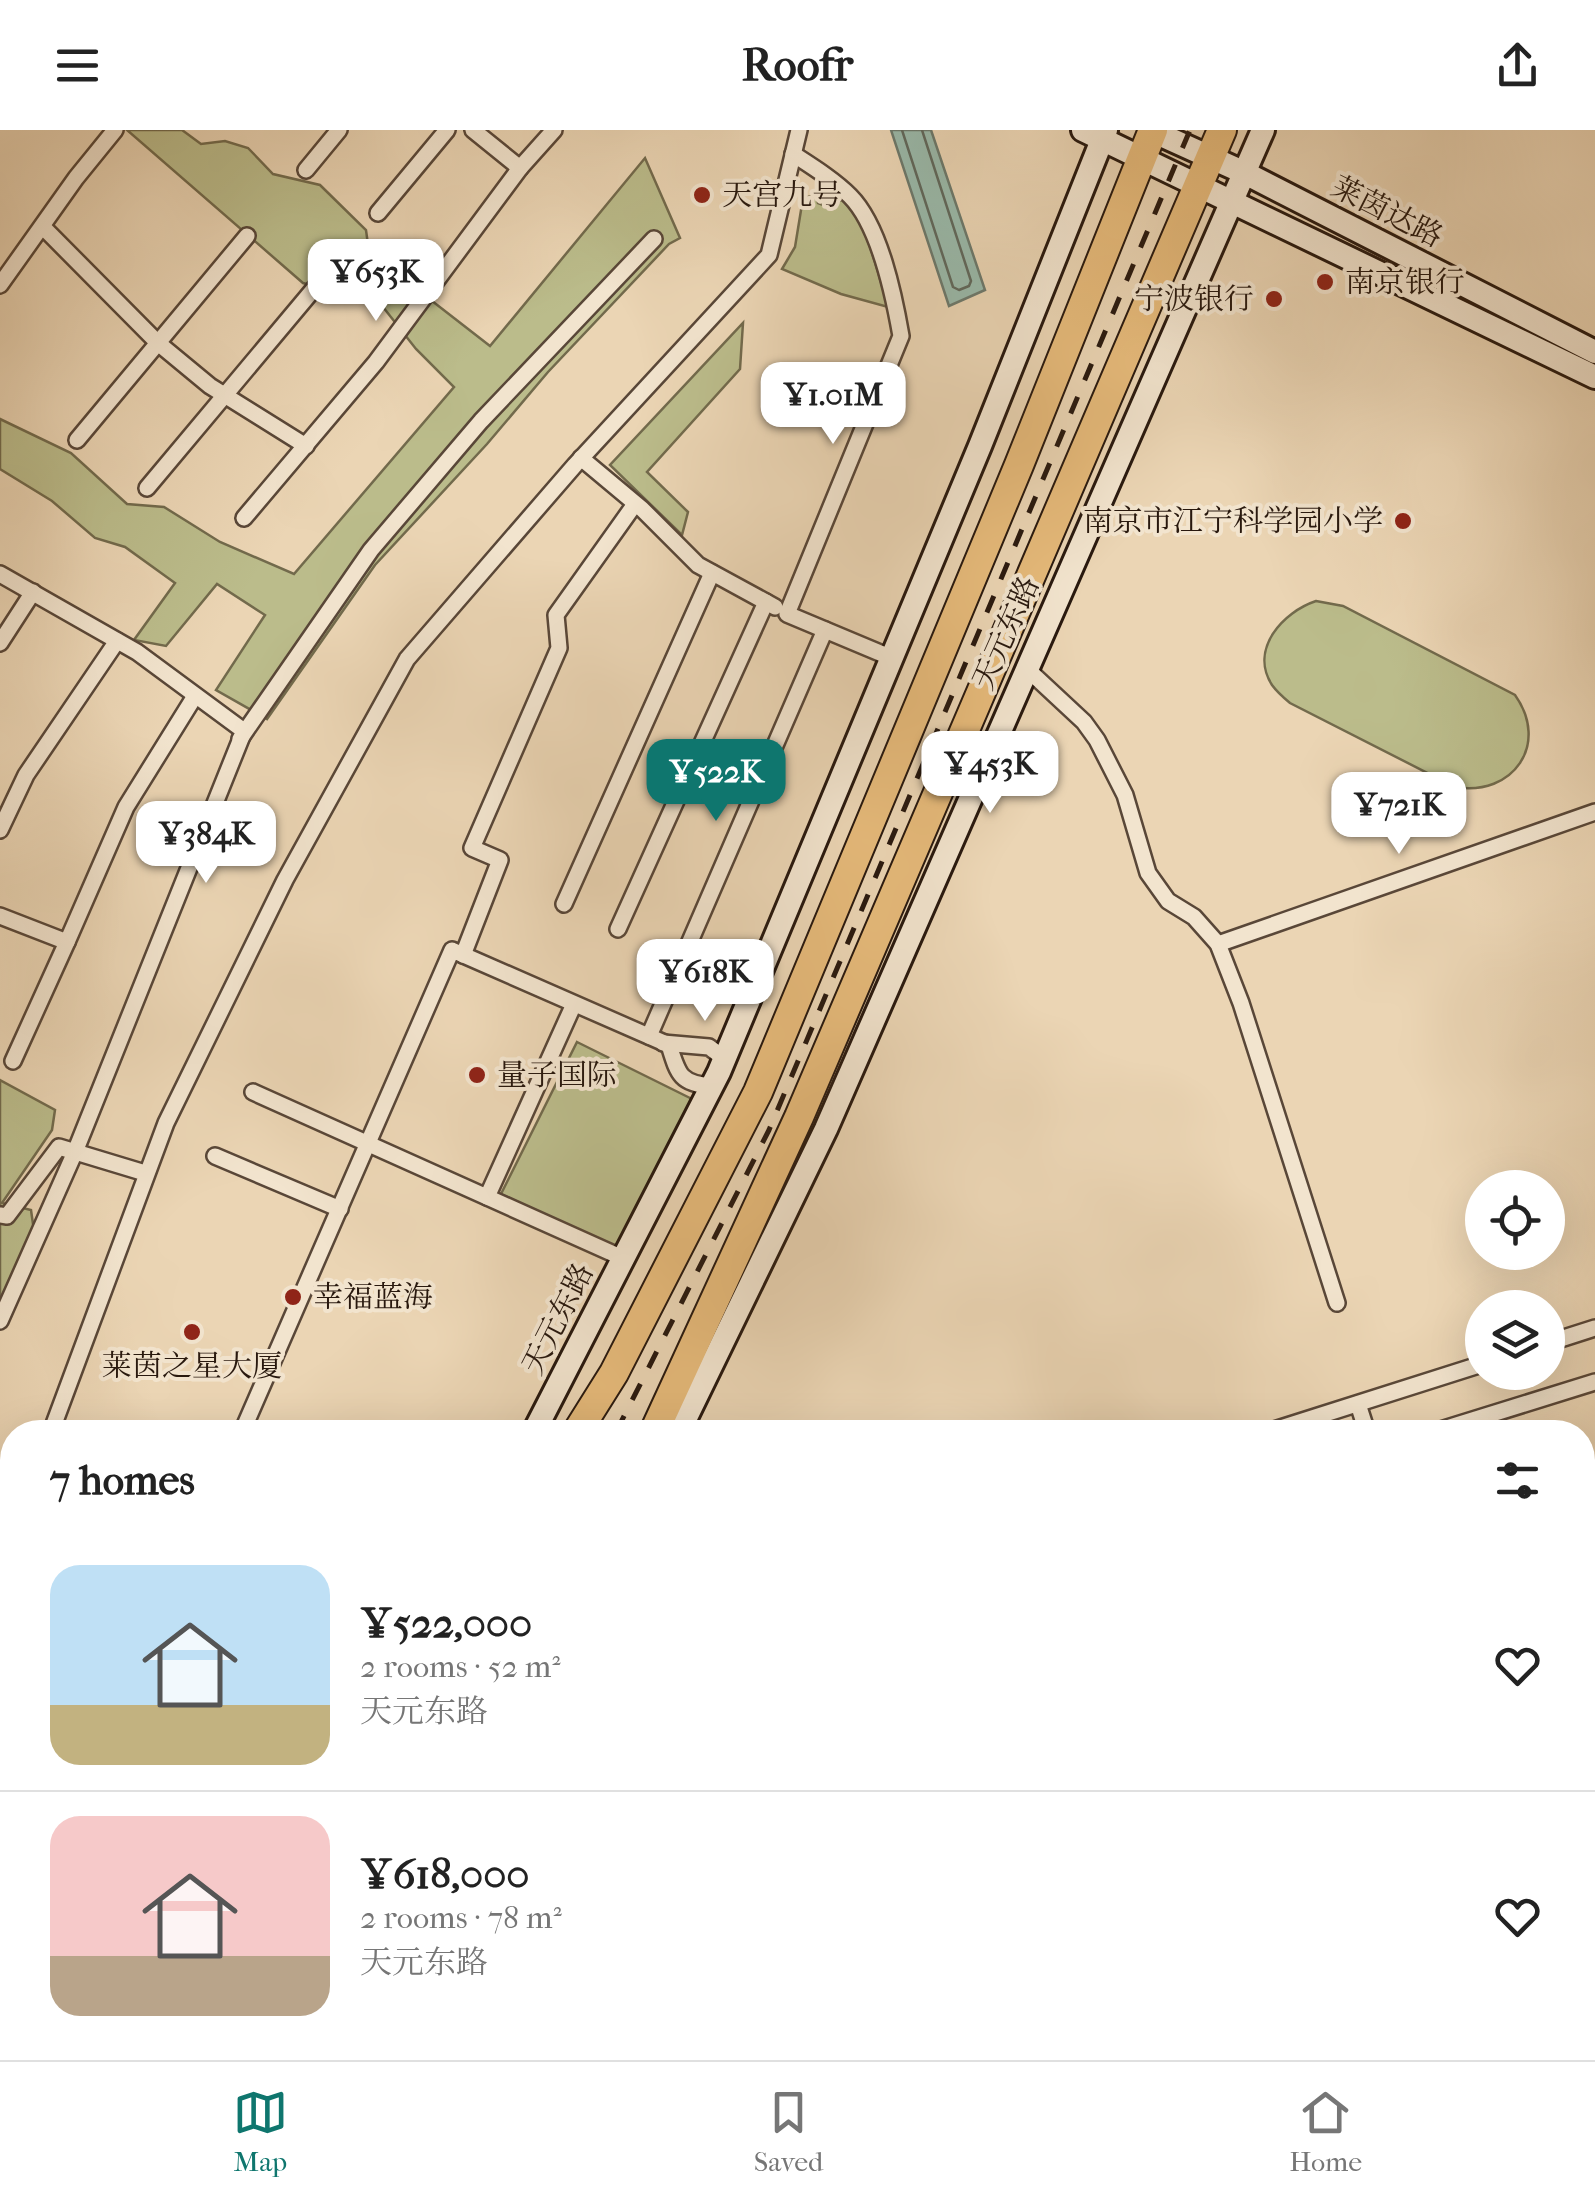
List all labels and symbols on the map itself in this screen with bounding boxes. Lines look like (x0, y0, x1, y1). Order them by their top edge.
street label: 莱茵达路 (1326, 169, 1448, 255)
place label: 天宫九号 (722, 178, 842, 213)
marker: 天宫九号 (691, 184, 713, 206)
pin: ¥653K (306, 239, 446, 324)
place label: 南京银行 (1345, 265, 1465, 300)
marker: 南京银行 (1314, 271, 1336, 293)
place label: 宁波银行 (1134, 282, 1254, 317)
marker: 宁波银行 (1263, 288, 1285, 310)
pin: ¥1.01M (752, 362, 914, 447)
place label: 南京市江宁科学园小学 (1083, 504, 1383, 539)
marker: 南京市江宁科学园小学 (1392, 510, 1414, 532)
street label: 天元东路 (966, 571, 1046, 695)
pin: ¥453K (920, 731, 1060, 816)
pin: ¥522K (646, 739, 786, 824)
pin: ¥721K (1329, 772, 1469, 857)
pin: ¥384K (136, 801, 276, 886)
pin: ¥618K (635, 939, 775, 1024)
place label: 量子国际 (497, 1058, 617, 1093)
marker: 量子国际 (466, 1064, 488, 1086)
street label: 天元东路 (515, 1258, 601, 1380)
place label: 幸福蓝海 (313, 1280, 433, 1315)
marker: 幸福蓝海 (282, 1286, 304, 1308)
marker: 莱茵之星大厦 (181, 1321, 203, 1343)
place label: 莱茵之星大厦 (102, 1349, 282, 1384)

